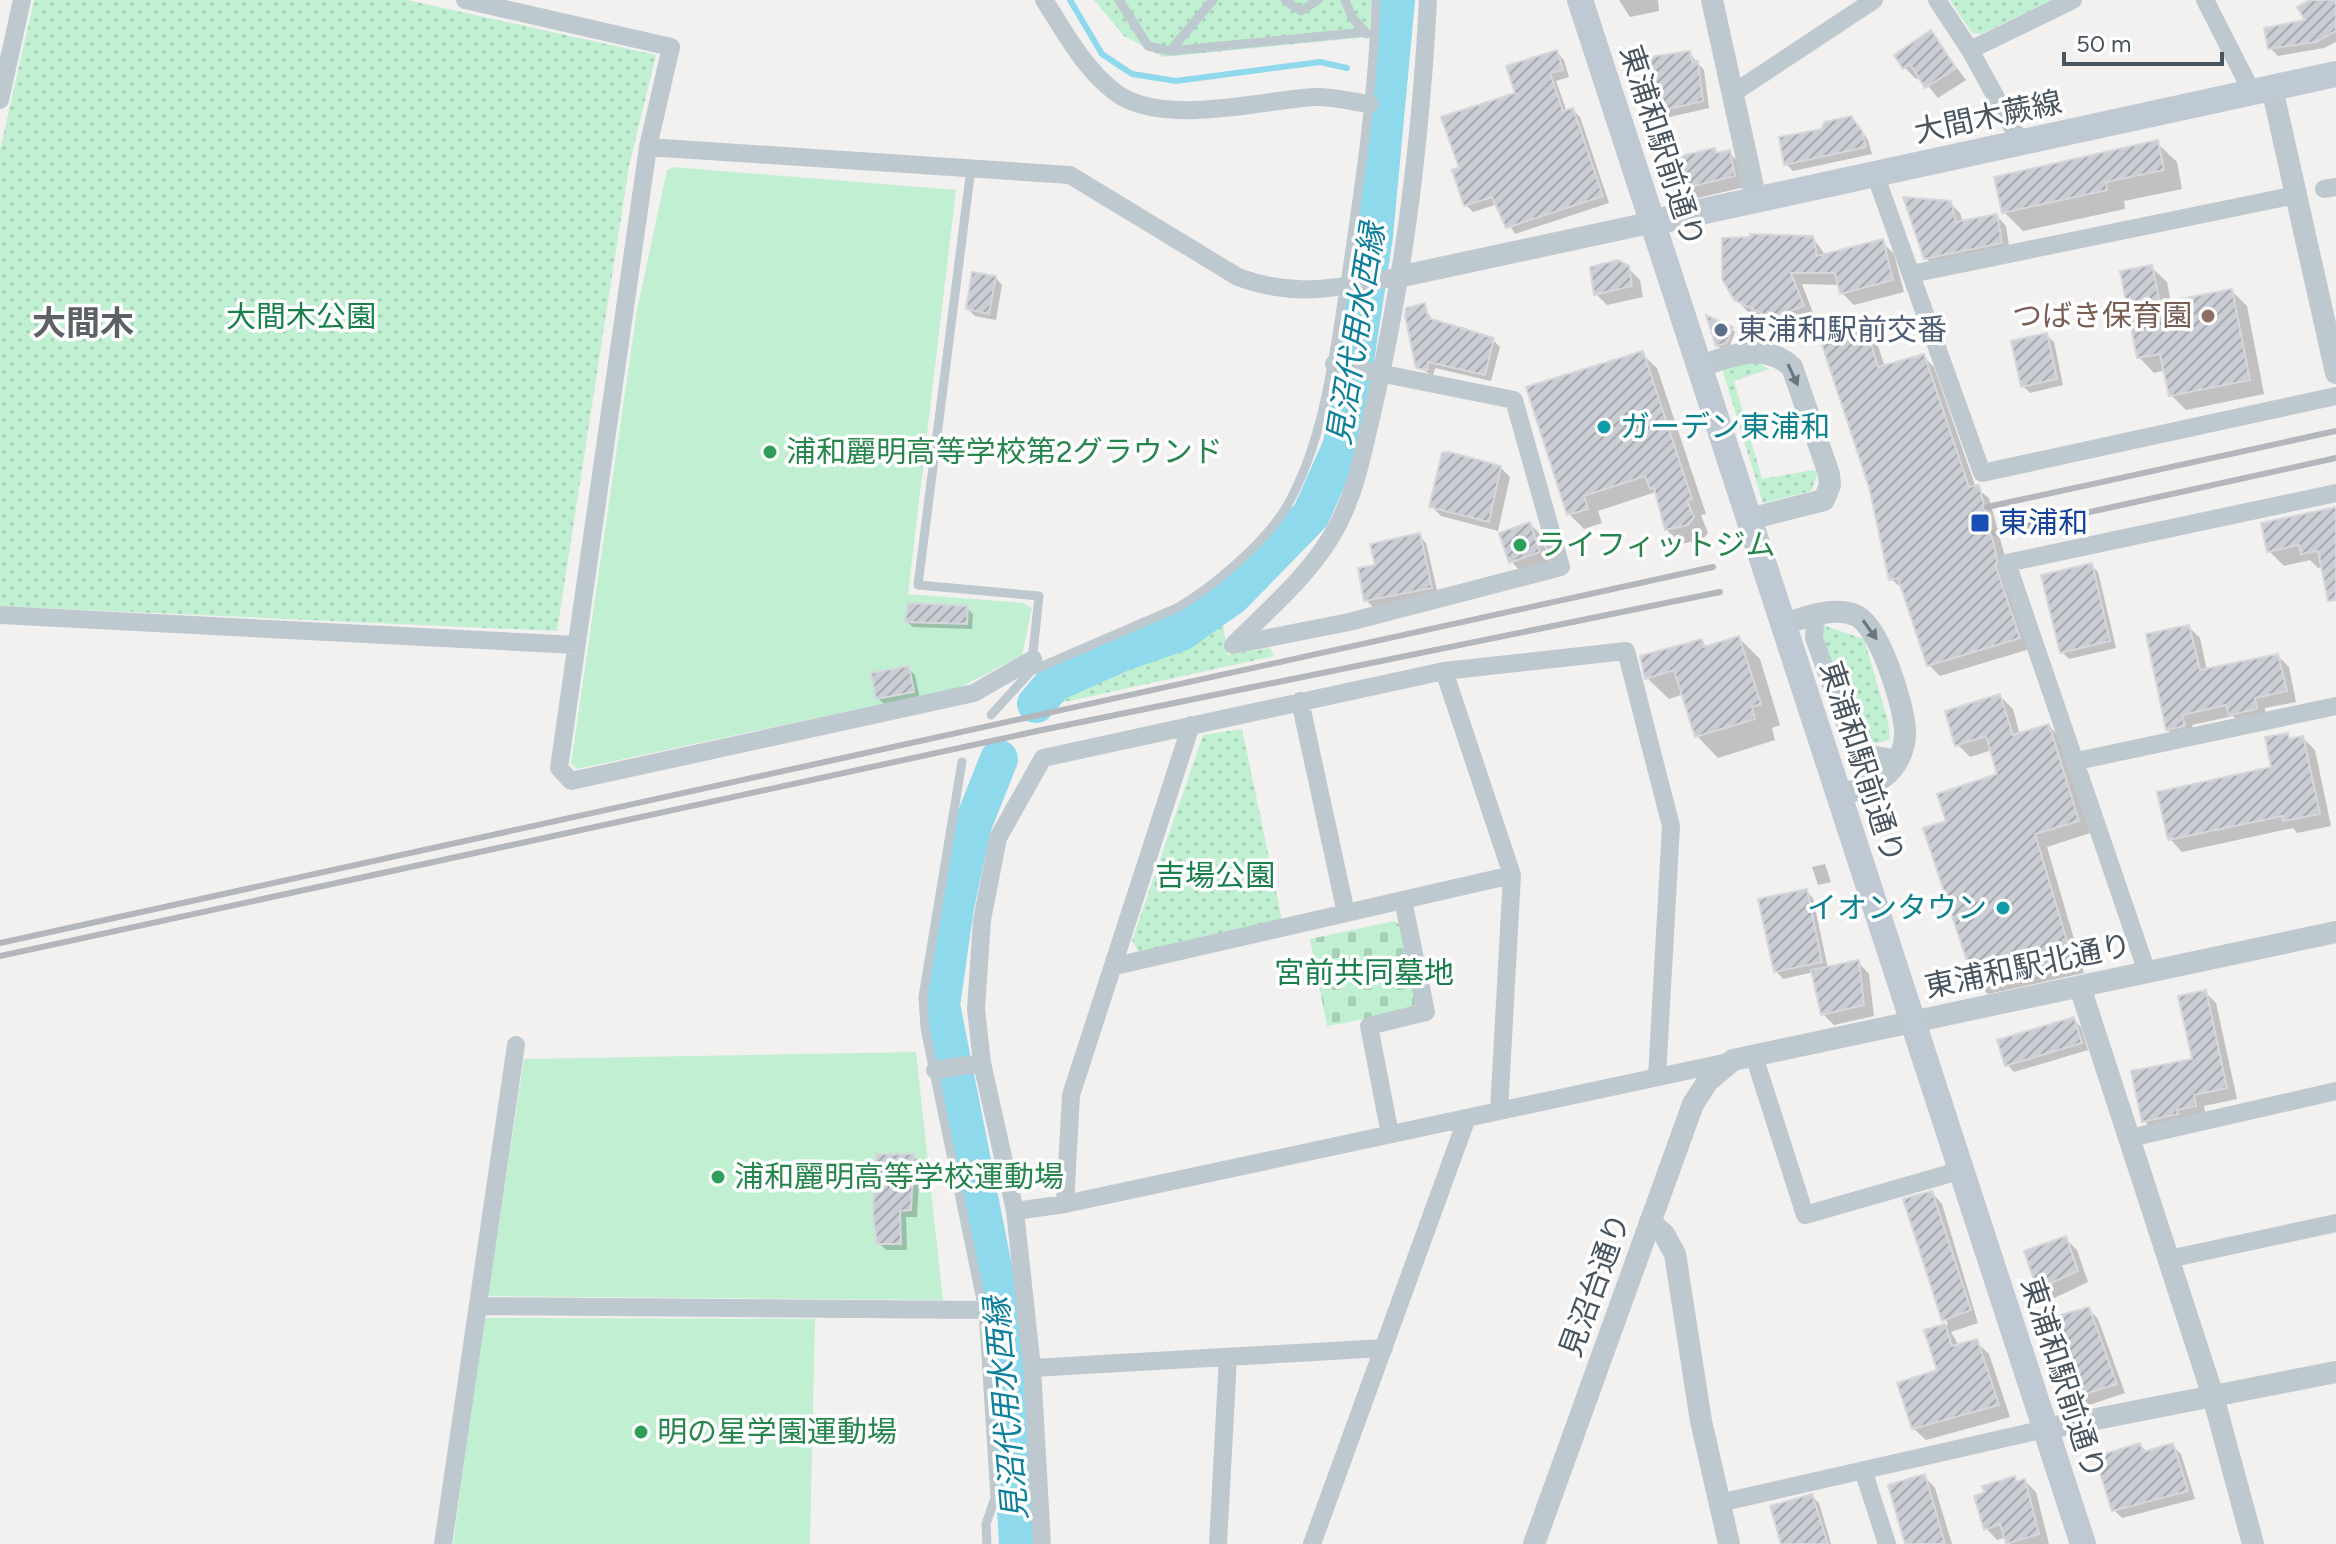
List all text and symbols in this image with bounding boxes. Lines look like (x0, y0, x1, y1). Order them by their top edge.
scale bar (2064, 16, 2222, 66)
text: 50 m (2076, 29, 2132, 58)
street label: 東浦和駅前通り (1612, 40, 1713, 251)
street label: 大間木蕨線 (1911, 83, 2065, 150)
water label: 見沼代用水西縁 (1320, 217, 1393, 448)
place label: つばき保育園 (2012, 297, 2192, 334)
park label: 大間木公園 (226, 298, 376, 335)
district label: 大間木 (32, 303, 134, 344)
marker: つばき保育園 (2199, 307, 2217, 325)
place label: 東浦和駅前交番 (1737, 311, 1947, 348)
marker: 東浦和駅前交番 (1712, 321, 1730, 339)
one-way arrow (1786, 364, 1800, 387)
place label: ガーデン東浦和 (1620, 408, 1830, 445)
marker: ガーデン東浦和 (1595, 418, 1613, 436)
place label: 浦和麗明高等学校第2グラウンド (786, 433, 1223, 470)
marker: 浦和麗明高等学校第2グラウンド (761, 443, 779, 461)
place label: 東浦和 (1998, 504, 2088, 541)
marker: 東浦和 (1969, 512, 1991, 534)
place label: ライフィットジム (1536, 526, 1775, 563)
marker: ライフィットジム (1511, 536, 1529, 554)
one-way arrow (1862, 619, 1878, 641)
street label: 東浦和駅前通り (1812, 656, 1913, 867)
park label: 吉場公園 (1155, 857, 1275, 894)
place label: イオンタウン (1807, 889, 1987, 926)
marker: イオンタウン (1994, 899, 2012, 917)
street label: 東浦和駅北通り (1921, 926, 2134, 1005)
park label: 宮前共同墓地 (1274, 954, 1454, 991)
place label: 浦和麗明高等学校運動場 (734, 1158, 1064, 1195)
marker: 浦和麗明高等学校運動場 (709, 1168, 727, 1186)
street label: 見沼台通り (1551, 1208, 1638, 1362)
street label: 東浦和駅前通り (2013, 1272, 2114, 1483)
water label: 見沼代用水西縁 (977, 1293, 1035, 1522)
place label: 明の星学園運動場 (657, 1413, 897, 1450)
marker: 明の星学園運動場 (632, 1423, 650, 1441)

